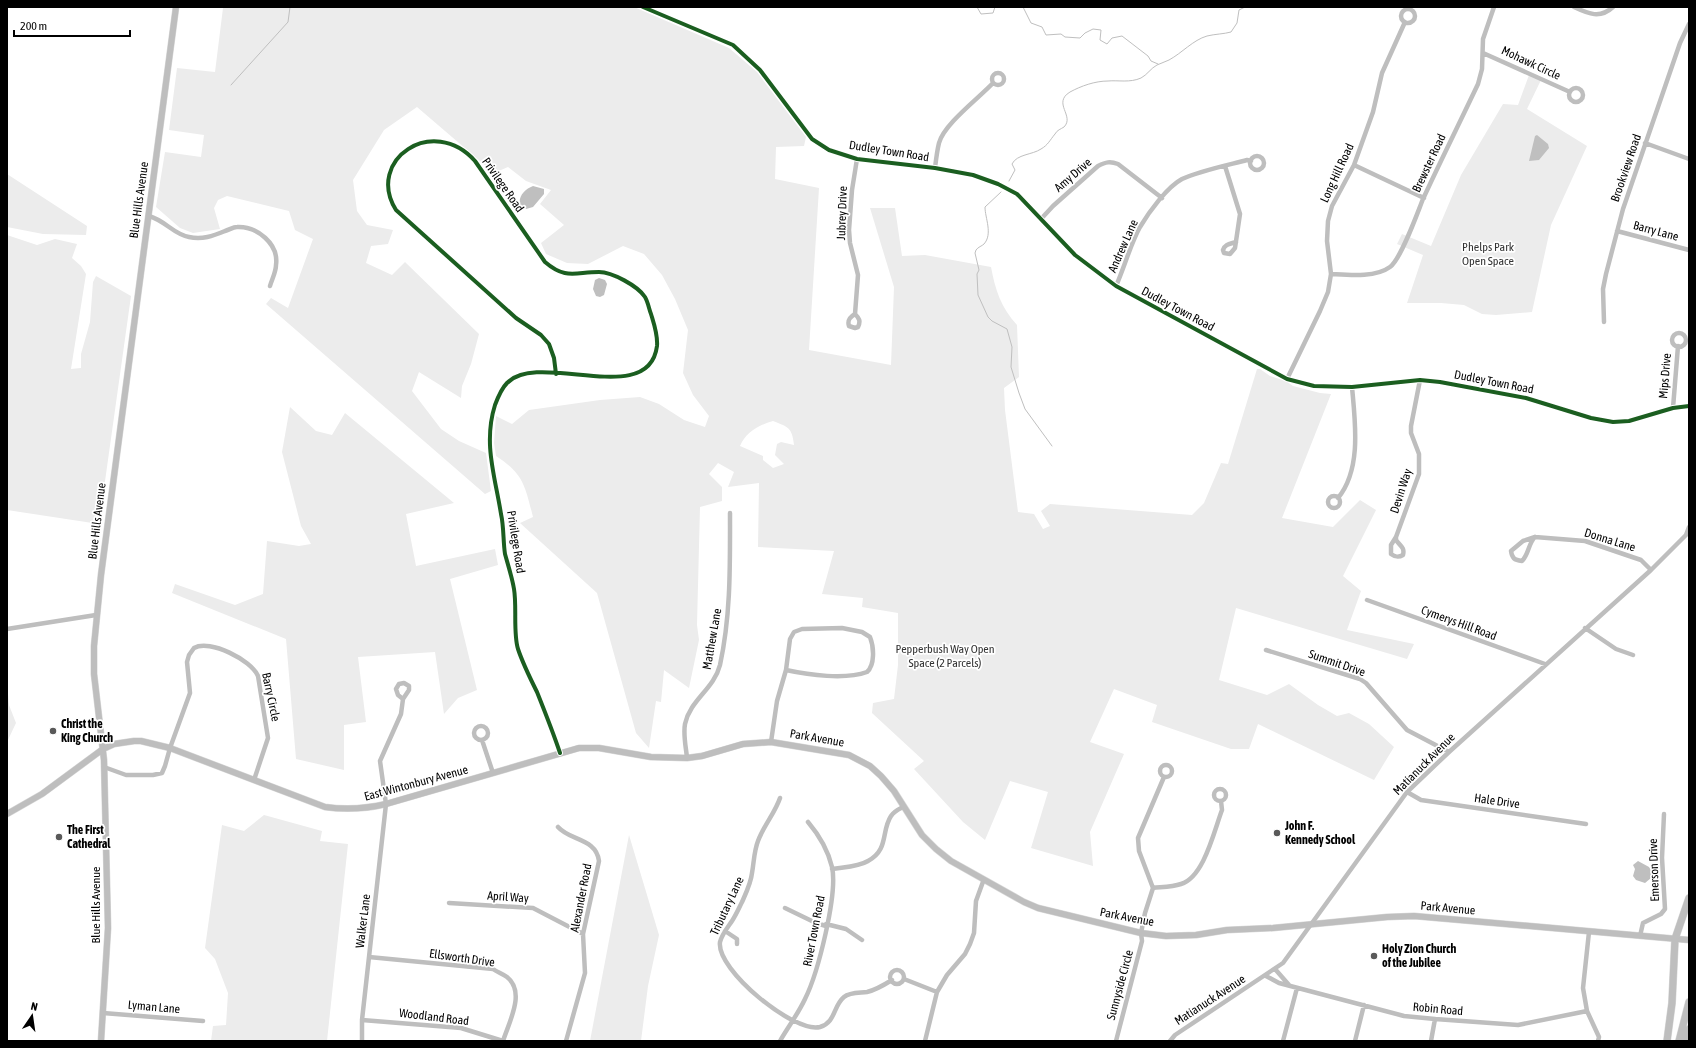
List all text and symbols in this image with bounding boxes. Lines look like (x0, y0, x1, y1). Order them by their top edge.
scale bar (14, 12, 130, 38)
text: 200 m (20, 19, 47, 33)
street label: Mohawk Circle (1499, 43, 1563, 83)
street label: Brewster Road (1409, 132, 1449, 194)
street label: Brookview Road (1608, 132, 1644, 204)
street label: Dudley Town Road (848, 138, 930, 164)
street label: Long Hill Road (1317, 141, 1357, 205)
street label: Privilege Road (479, 155, 527, 215)
street label: Amy Drive (1052, 155, 1094, 195)
street label: Blue Hills Avenue (127, 161, 151, 239)
street label: Jubrey Drive (834, 186, 850, 240)
street label: Andrew Lane (1105, 217, 1141, 275)
street label: Barry Lane (1632, 218, 1680, 244)
park label: Phelps Park Open Space (1462, 240, 1515, 268)
street label: Dudley Town Road (1139, 284, 1217, 334)
street label: Mips Drive (1656, 353, 1674, 399)
street label: Dudley Town Road (1453, 367, 1535, 397)
street label: Devin Way (1387, 467, 1415, 515)
street label: Blue Hills Avenue (85, 482, 109, 560)
street label: Privilege Road (504, 510, 528, 574)
street label: Donna Lane (1583, 526, 1637, 554)
street label: Cymerys Hill Road (1419, 603, 1499, 643)
street label: Matthew Lane (700, 607, 724, 671)
park label: Pepperbush Way Open Space (2 Parcels) (895, 642, 995, 670)
street label: Summit Drive (1307, 647, 1367, 679)
street label: Barry Circle (259, 671, 283, 723)
place label: Christ the King Church (61, 717, 113, 745)
marker: Christ the King Church (48, 726, 58, 736)
street label: Park Avenue (789, 726, 845, 750)
street label: Matianuck Avenue (1390, 730, 1458, 798)
street label: East Wintonbury Avenue (363, 762, 469, 804)
street label: Hale Drive (1473, 791, 1521, 811)
place label: John F. Kennedy School (1284, 819, 1356, 847)
place label: The First Cathedral (67, 823, 111, 851)
marker: John F. Kennedy School (1272, 828, 1282, 838)
marker: The First Cathedral (54, 832, 64, 842)
street label: Emerson Drive (1646, 838, 1662, 902)
street label: Alexander Road (567, 862, 595, 934)
street label: Blue Hills Avenue (89, 867, 103, 943)
street label: Tributary Lane (707, 874, 747, 938)
street label: April Way (487, 889, 529, 905)
street label: Walker Lane (353, 893, 373, 949)
street label: River Town Road (800, 894, 828, 968)
street label: Park Avenue (1420, 899, 1476, 917)
street label: Park Avenue (1099, 905, 1155, 929)
place label: Holy Zion Church of the Jubilee (1382, 942, 1457, 970)
street label: Ellsworth Drive (428, 946, 496, 970)
street label: Sunnyside Circle (1104, 948, 1136, 1022)
marker: Holy Zion Church of the Jubilee (1369, 951, 1379, 961)
street label: Matianuck Avenue (1172, 972, 1248, 1028)
north arrow (12, 996, 52, 1036)
street label: Lyman Lane (127, 998, 181, 1016)
text: N (30, 1000, 39, 1013)
street label: Robin Road (1412, 1000, 1464, 1018)
street label: Woodland Road (398, 1006, 470, 1028)

